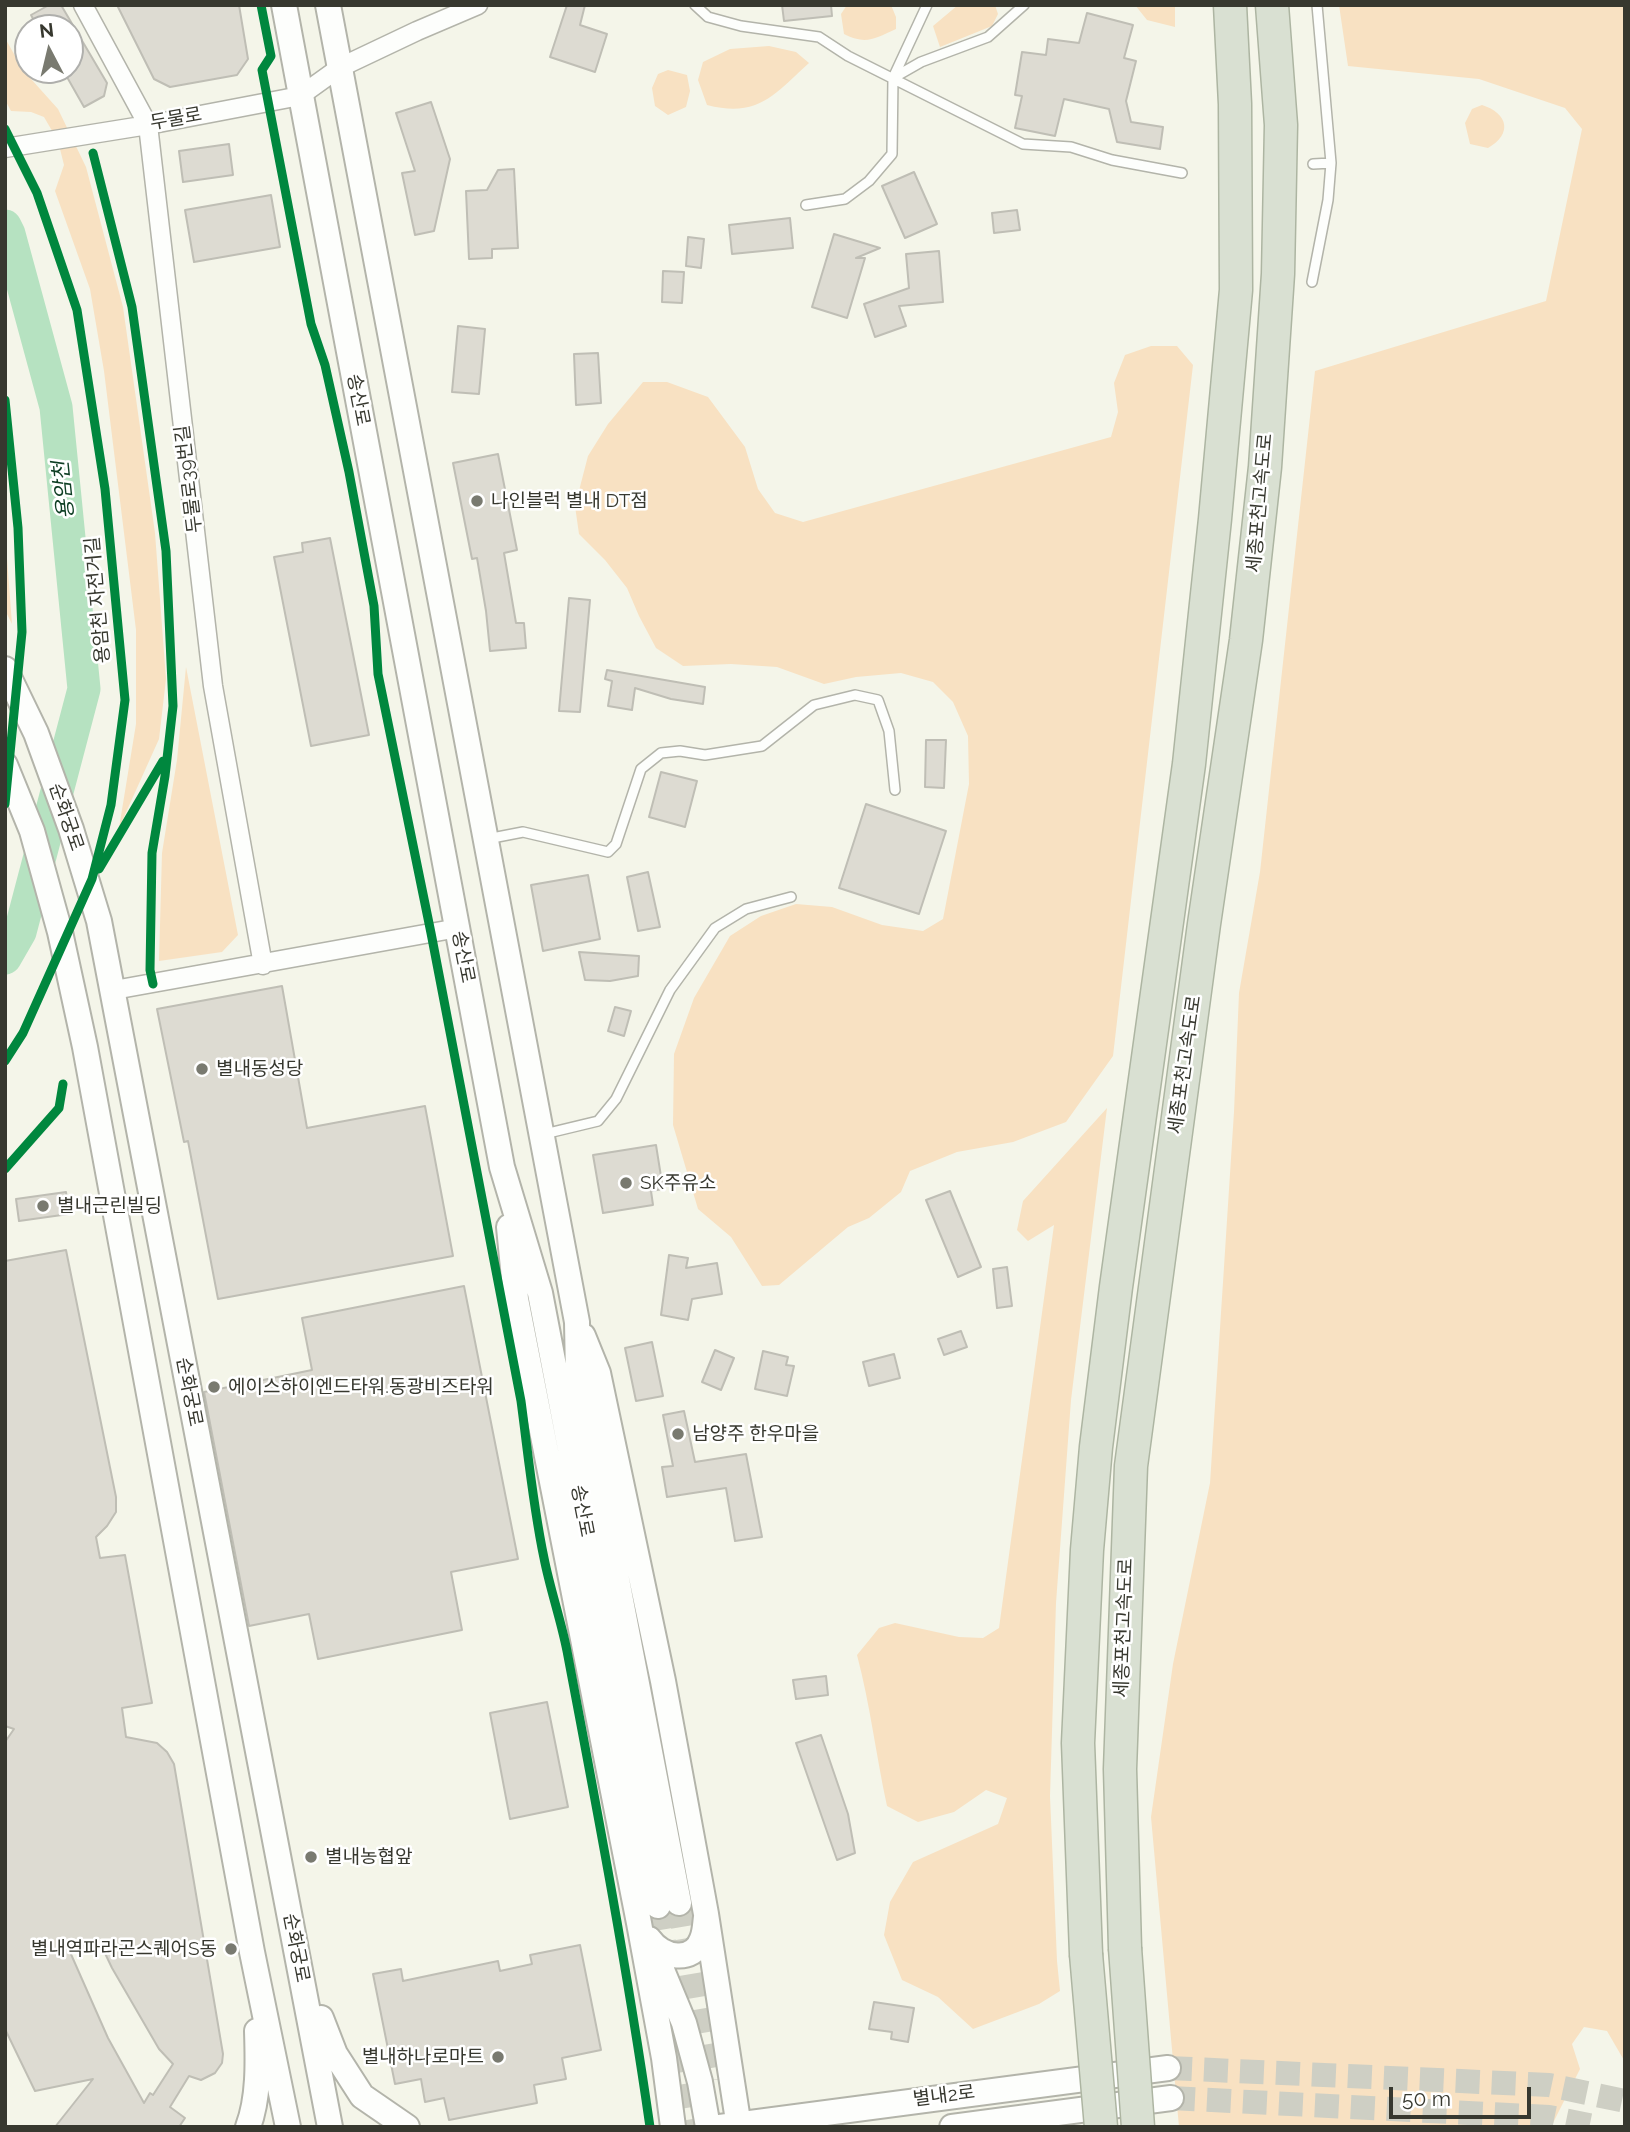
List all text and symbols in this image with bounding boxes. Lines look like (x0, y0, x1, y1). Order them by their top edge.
north arrow (14, 14, 84, 84)
text: N (38, 18, 55, 42)
street label: 두물로 (148, 103, 204, 135)
street label: 송산로 (342, 372, 374, 428)
street label: 두물로39번길 (171, 424, 207, 534)
street label: 세종포천고속도로 (1243, 432, 1277, 574)
water label: 용암천 (48, 460, 80, 520)
place label: 나인블럭 별내 DT점 (491, 490, 648, 512)
marker: 나인블럭 별내 DT점 (469, 493, 485, 509)
street label: 용암천 자전거길 (81, 536, 115, 664)
street label: 순화궁로 (44, 780, 88, 854)
street label: 송산로 (447, 929, 479, 985)
street label: 세종포천고속도로 (1164, 994, 1206, 1136)
place label: 별내동성당 (216, 1058, 303, 1080)
marker: 별내동성당 (194, 1061, 210, 1077)
place label: SK주유소 (640, 1172, 716, 1194)
marker: SK주유소 (618, 1175, 634, 1191)
place label: 별내근린빌딩 (57, 1195, 162, 1217)
marker: 별내근린빌딩 (35, 1198, 51, 1214)
street label: 순화궁로 (171, 1356, 207, 1428)
place label: 에이스하이엔드타워.동광비즈타워 (228, 1376, 494, 1398)
marker: 에이스하이엔드타워.동광비즈타워 (206, 1379, 222, 1395)
place label: 남양주 한우마을 (692, 1423, 819, 1445)
marker: 남양주 한우마을 (670, 1426, 686, 1442)
street label: 송산로 (566, 1483, 598, 1539)
street label: 세종포천고속도로 (1110, 1558, 1138, 1698)
place label: 별내농협앞 (325, 1846, 412, 1868)
marker: 별내농협앞 (303, 1849, 319, 1865)
street label: 순화궁로 (278, 1912, 314, 1984)
place label: 별내역파라곤스퀘어S동 (31, 1938, 217, 1960)
marker: 별내역파라곤스퀘어S동 (223, 1941, 239, 1957)
place label: 별내하나로마트 (362, 2046, 484, 2068)
marker: 별내하나로마트 (490, 2049, 506, 2065)
scale bar (1392, 2072, 1534, 2116)
street label: 별내2로 (912, 2081, 976, 2111)
text: 50 m (1402, 2086, 1451, 2111)

